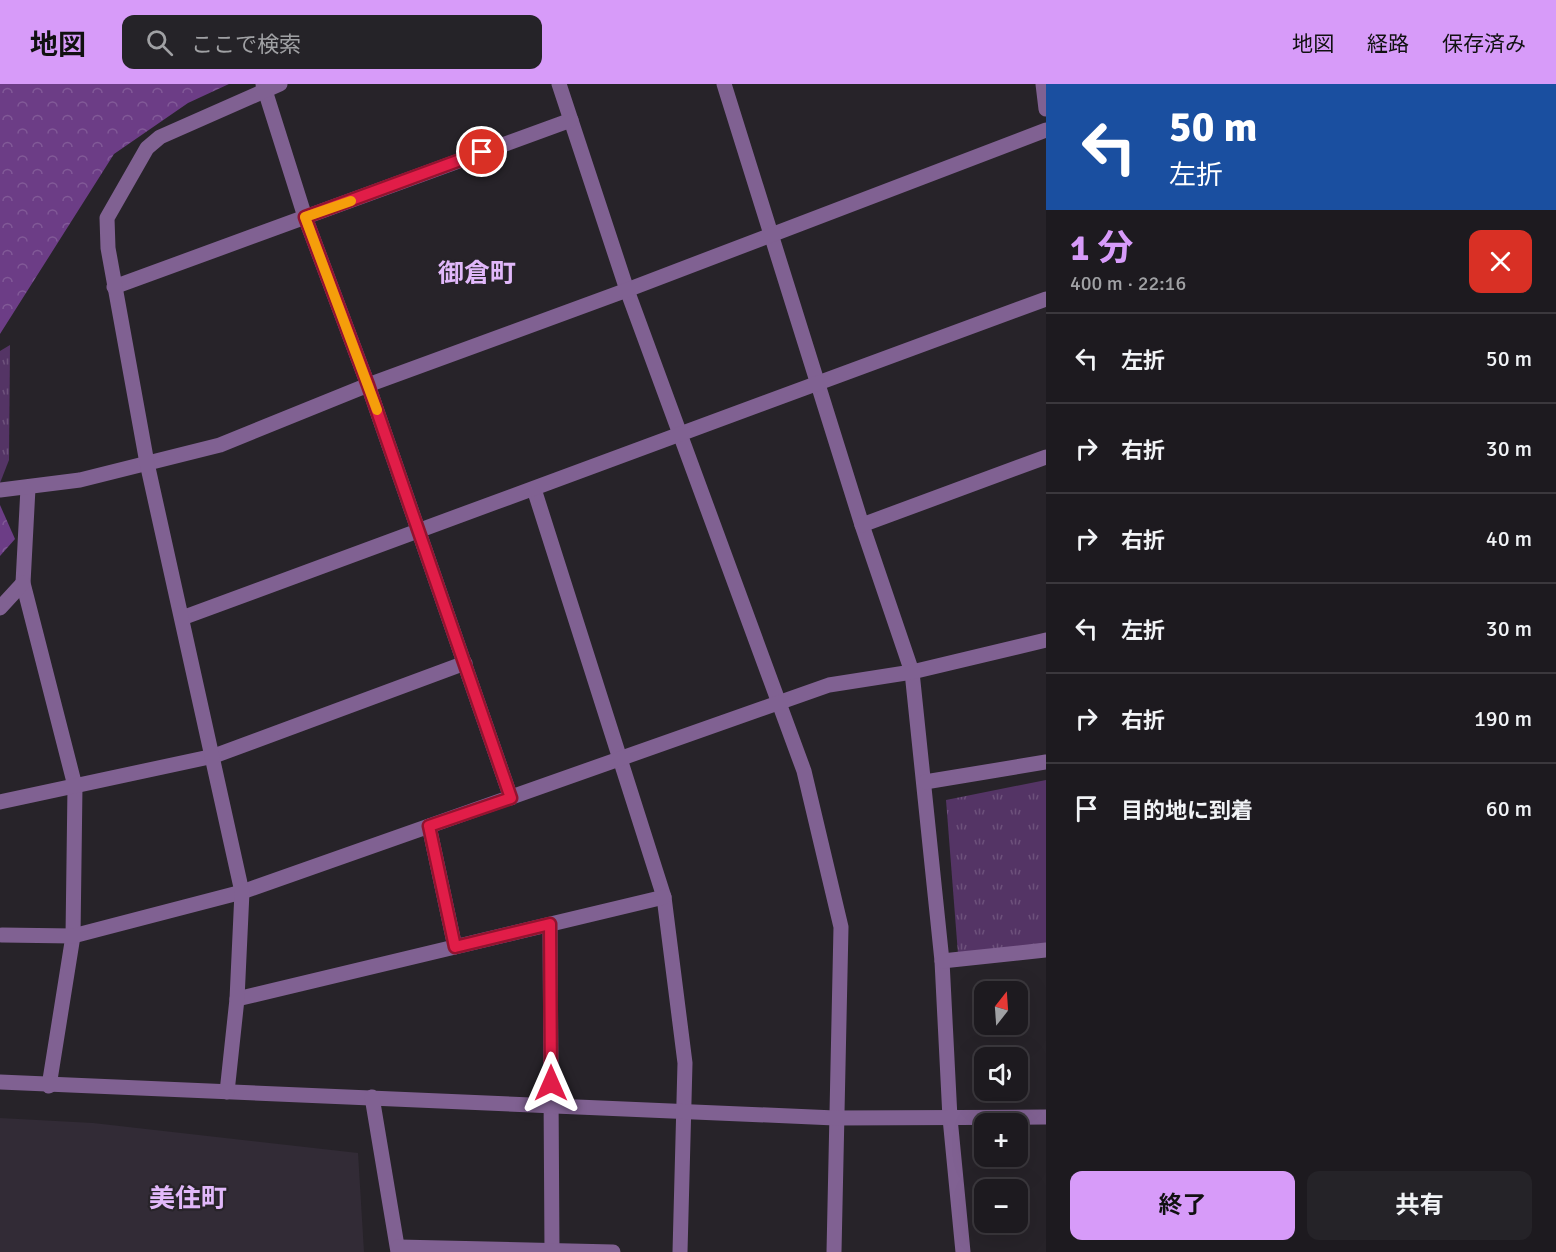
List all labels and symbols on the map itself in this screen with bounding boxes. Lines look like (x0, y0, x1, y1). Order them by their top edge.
pin (456, 126, 507, 177)
district label: 御倉町 (438, 258, 516, 290)
north arrow (974, 981, 1028, 1035)
position arrow (519, 1051, 583, 1115)
district label: 美住町 (149, 1183, 227, 1215)

